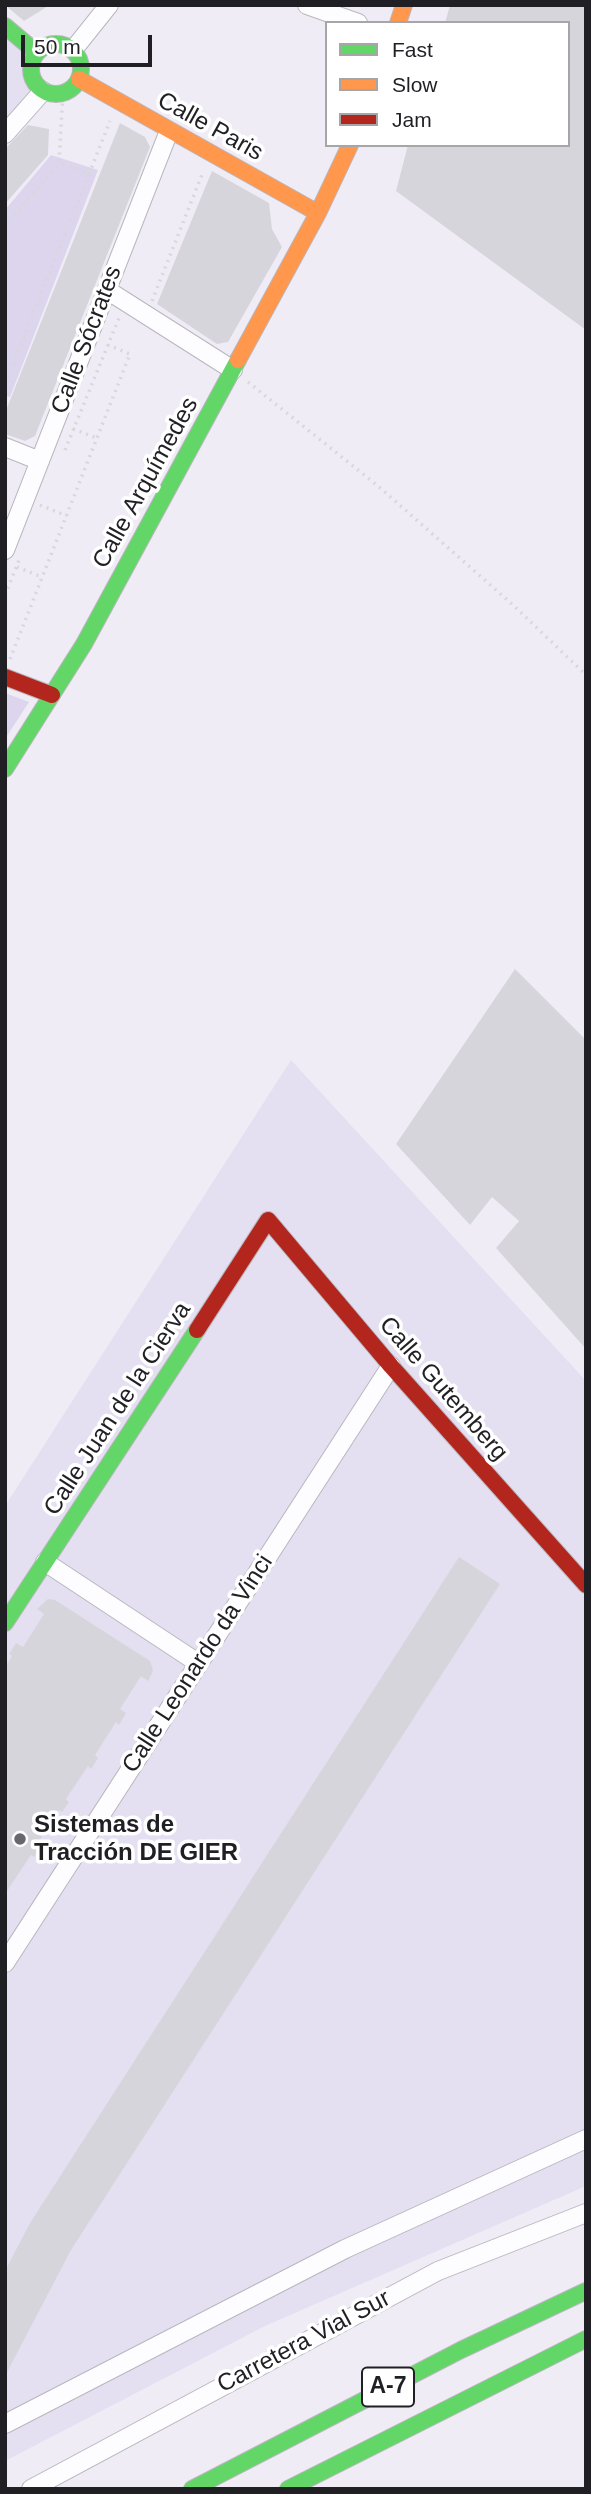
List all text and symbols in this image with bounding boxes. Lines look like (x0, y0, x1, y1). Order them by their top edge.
scale bar (24, 21, 156, 65)
legend (325, 21, 570, 147)
text: 50 m (34, 35, 81, 58)
text: Fast (392, 38, 433, 61)
text: Slow (392, 73, 438, 96)
street label: Calle Paris (152, 86, 268, 168)
text: Jam (392, 108, 432, 131)
street label: Calle Sócrates (46, 262, 128, 418)
street label: Calle Arquímedes (87, 393, 205, 573)
street label: Calle Juan de la Cierva (38, 1297, 198, 1521)
street label: Calle Gutemberg (373, 1311, 513, 1467)
street label: Calle Leonardo da Vinci (117, 1549, 279, 1779)
place label: Sistemas de Tracción DE GIER (34, 1811, 238, 1867)
marker: Sistemas de Tracción DE GIER (12, 1831, 28, 1847)
street label: Carretera Vial Sur (213, 2284, 395, 2400)
road number: A-7 (362, 2368, 414, 2406)

